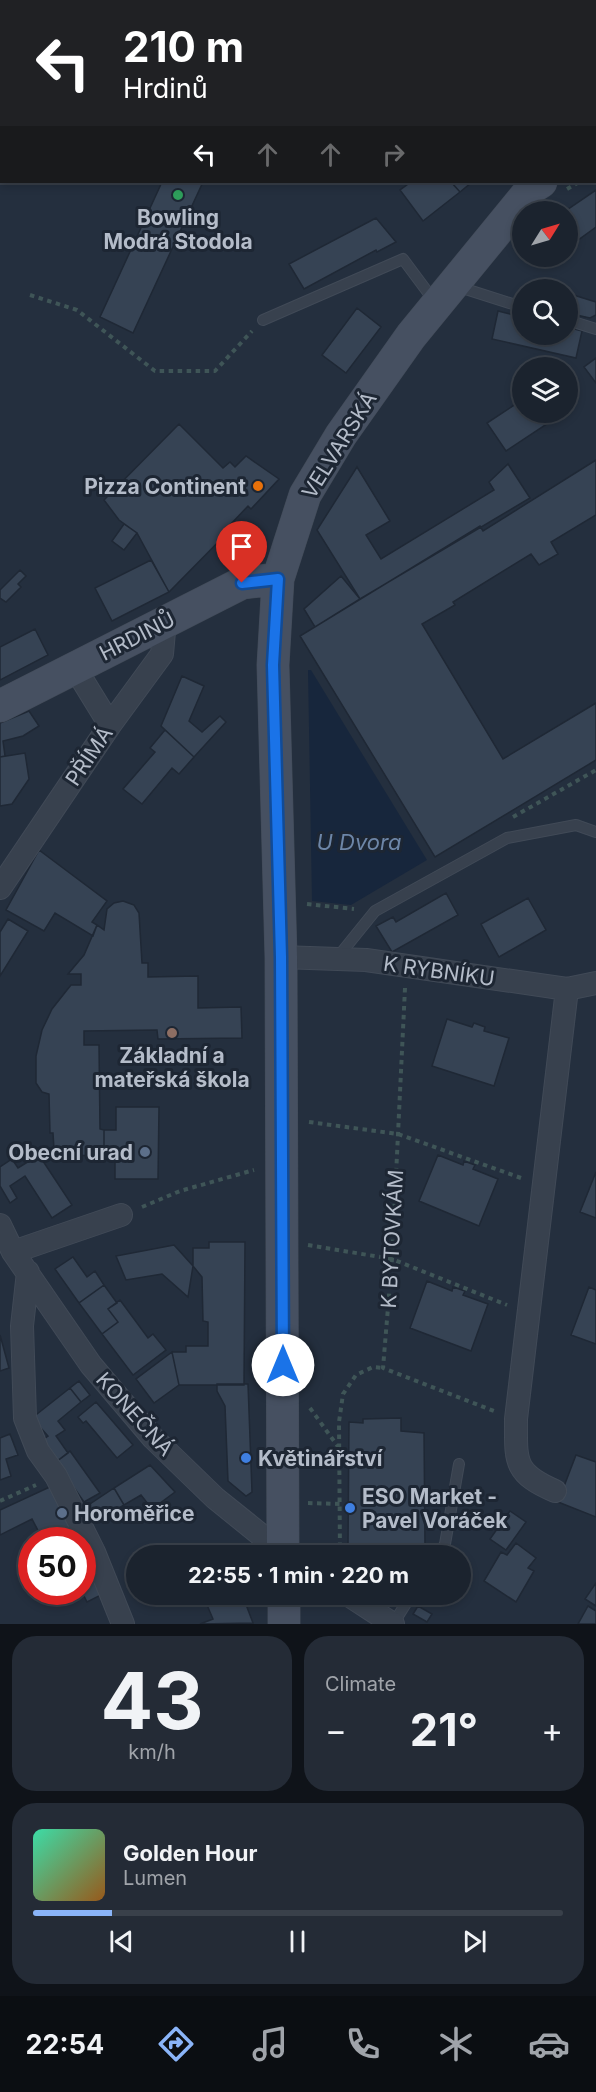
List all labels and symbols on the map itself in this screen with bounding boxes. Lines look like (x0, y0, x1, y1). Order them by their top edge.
marker: Bowling Modrá Stodola (171, 188, 185, 202)
north arrow (512, 201, 578, 267)
place label: Bowling Modrá Stodola (103, 205, 253, 254)
street label: VELVARSKÁ (296, 387, 382, 503)
place label: Pizza Continent (84, 474, 246, 499)
marker: Pizza Continent (251, 479, 265, 493)
pin (216, 521, 267, 583)
street label: HRDINŮ (94, 605, 179, 666)
street label: PŘÍMÁ (59, 721, 118, 790)
water label: U Dvora (317, 829, 401, 855)
street label: K RYBNÍKU (382, 950, 496, 991)
marker: Základní a mateřská škola (165, 1026, 179, 1040)
place label: Základní a mateřská škola (94, 1043, 250, 1092)
place label: Obecní urad (8, 1140, 133, 1165)
marker: Obecní urad (138, 1145, 152, 1159)
street label: K BYTOVKÁM (375, 1169, 408, 1309)
position arrow (251, 1333, 315, 1397)
street label: KONEČNÁ (91, 1366, 180, 1461)
place label: Květinářství (258, 1446, 383, 1471)
marker: Květinářství (239, 1451, 253, 1465)
place label: ESO Market - Pavel Voráček (362, 1484, 508, 1533)
place label: Horoměřice (74, 1501, 194, 1526)
marker: ESO Market - Pavel Voráček (343, 1501, 357, 1515)
marker: Horoměřice (55, 1506, 69, 1520)
speed limit sign: 50 (18, 1527, 96, 1605)

